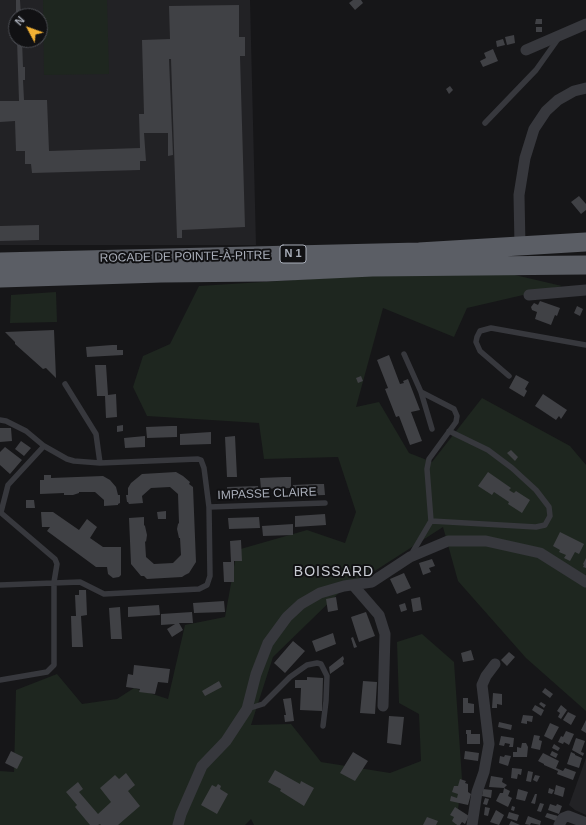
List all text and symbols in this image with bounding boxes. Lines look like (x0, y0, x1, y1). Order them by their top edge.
north arrow (8, 8, 48, 48)
text: N (13, 14, 27, 28)
road number: N 1 (280, 245, 306, 263)
street label: ROCADE DE POINTE-À-PITRE (100, 248, 270, 266)
street label: IMPASSE CLAIRE (217, 485, 317, 503)
district label: BOISSARD (294, 564, 374, 580)

